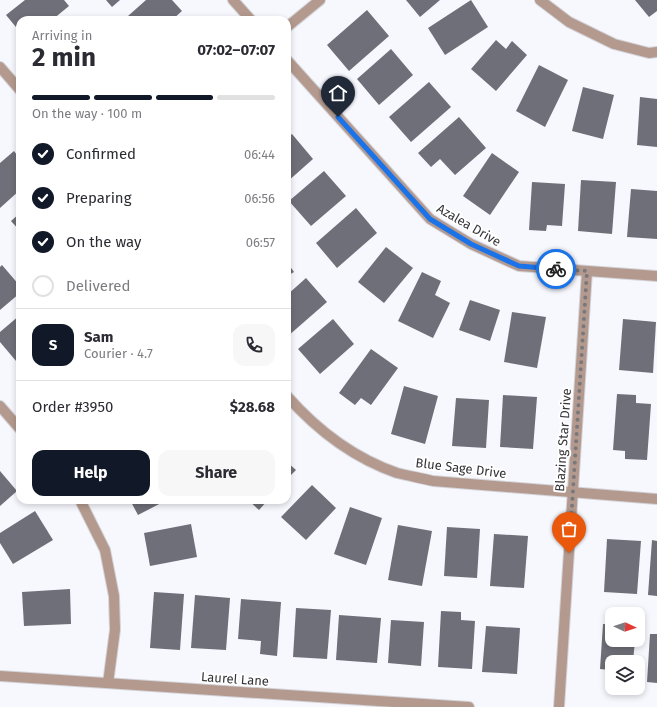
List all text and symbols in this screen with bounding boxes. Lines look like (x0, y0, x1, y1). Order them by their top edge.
text: Arriving in (32, 28, 92, 43)
text: 07:02–07:07 (197, 41, 275, 59)
text: 2 min (32, 42, 96, 73)
pin (321, 76, 355, 117)
icon: home (327, 82, 349, 104)
text: On the way · 100 m (32, 106, 142, 121)
icon: check (32, 143, 54, 165)
text: Confirmed (66, 145, 136, 163)
text: 06:44 (244, 147, 275, 162)
icon: check (32, 187, 54, 209)
text: Preparing (66, 189, 131, 207)
text: 06:56 (244, 191, 275, 206)
street label: Azalea Drive (434, 201, 504, 249)
icon: check (32, 231, 54, 253)
text: On the way (66, 233, 141, 251)
text: 06:57 (246, 235, 275, 250)
courier (536, 249, 576, 289)
icon: bike (545, 258, 567, 280)
text: Delivered (66, 277, 130, 295)
button: phone (233, 324, 275, 366)
text: Sam (84, 328, 113, 346)
text: S (49, 336, 57, 354)
text: Courier · 4.7 (84, 346, 153, 361)
street label: Blazing Star Drive (552, 388, 574, 492)
text: Order #3950 (32, 398, 113, 416)
text: $28.68 (230, 398, 275, 416)
button: Help (32, 450, 150, 496)
button: Share (158, 450, 275, 496)
street label: Blue Sage Drive (415, 455, 507, 481)
pin (552, 512, 586, 553)
icon: bag (558, 518, 580, 540)
north arrow (605, 607, 645, 647)
map controls (605, 607, 645, 695)
button: layers (605, 655, 645, 695)
street label: Laurel Lane (201, 669, 269, 689)

